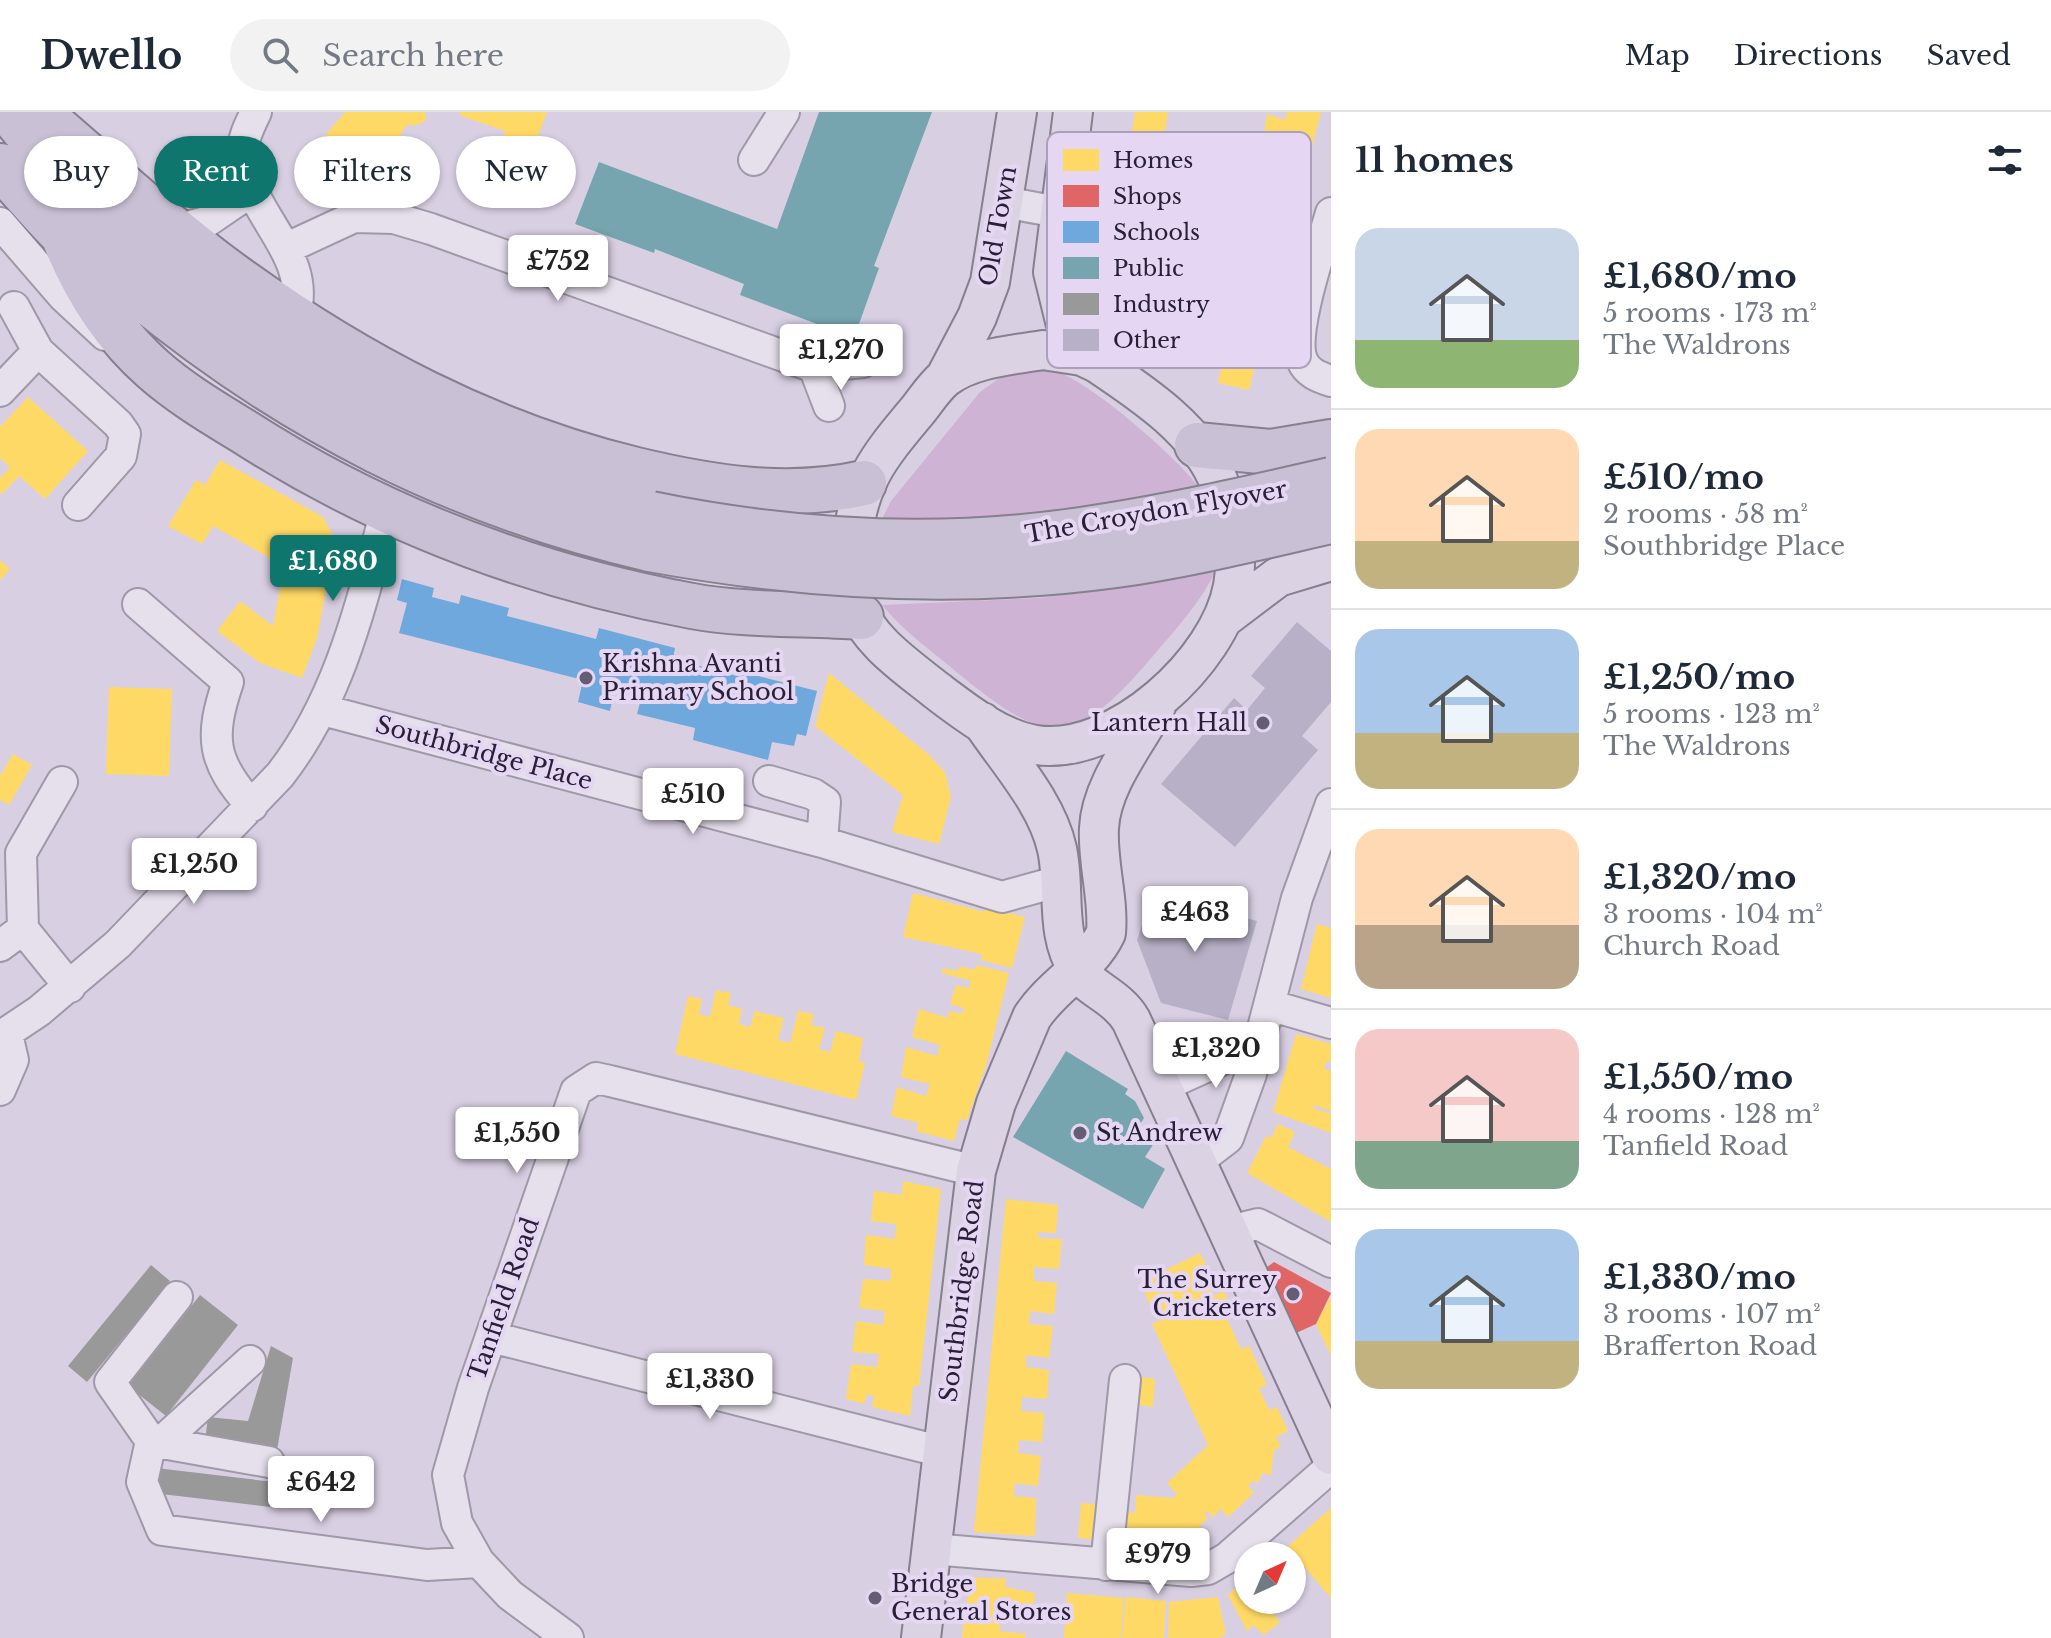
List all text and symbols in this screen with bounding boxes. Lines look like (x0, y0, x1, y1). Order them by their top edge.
search box (230, 19, 790, 91)
text: Dwello (40, 32, 182, 79)
icon: search (258, 33, 302, 77)
text: Search here (322, 37, 504, 74)
text: Map (1625, 38, 1690, 73)
text: Directions (1734, 38, 1883, 73)
text: Saved (1927, 38, 2011, 73)
legend (1047, 132, 1311, 368)
chip: Buy (24, 136, 138, 208)
chip: Rent (154, 136, 278, 208)
chip: Filters (294, 136, 440, 208)
chip: New (456, 136, 576, 208)
icon: filters (1983, 138, 2027, 182)
text: 11 homes (1355, 139, 1514, 181)
text: Homes (1113, 147, 1193, 174)
street label: Old Town (973, 164, 1022, 288)
text: Shops (1113, 183, 1182, 210)
text: Schools (1113, 219, 1200, 246)
pin: £752 (511, 235, 605, 303)
text: £752 (526, 245, 590, 277)
text: Public (1113, 255, 1184, 282)
text: £1,680/mo (1603, 255, 1797, 297)
icon: home (1419, 260, 1515, 356)
text: Industry (1113, 291, 1210, 318)
text: 5 rooms · 173 m² (1603, 297, 1817, 329)
pin: £1,270 (776, 324, 906, 392)
text: Other (1113, 327, 1181, 354)
text: The Waldrons (1603, 329, 1791, 361)
text: £1,270 (798, 334, 884, 366)
text: £510/mo (1603, 456, 1764, 498)
icon: home (1419, 461, 1515, 557)
street label: The Croydon Flyover (1023, 474, 1290, 549)
text: 2 rooms · 58 m² (1603, 498, 1808, 530)
text: Southbridge Place (1603, 530, 1845, 562)
pin: £1,680 (268, 535, 398, 603)
text: £1,680 (288, 545, 378, 577)
place label: Krishna Avanti Primary School (602, 649, 794, 706)
text: £1,250/mo (1603, 656, 1795, 698)
icon: home (1419, 661, 1515, 757)
marker: Krishna Avanti Primary School (577, 669, 595, 687)
text: 5 rooms · 123 m² (1603, 698, 1820, 730)
place label: Lantern Hall (1091, 708, 1247, 737)
street label: Southbridge Place (372, 710, 596, 795)
marker: Lantern Hall (1254, 714, 1272, 732)
text: The Waldrons (1603, 730, 1791, 762)
pin: £510 (646, 768, 740, 836)
text: £510 (661, 778, 725, 810)
pin: £1,250 (129, 838, 259, 906)
text: £1,250 (150, 848, 238, 880)
text: £1,320/mo (1603, 856, 1797, 898)
icon: home (1419, 861, 1515, 957)
pin: £463 (1148, 886, 1242, 954)
text: £463 (1160, 896, 1230, 928)
text: 3 rooms · 104 m² (1603, 898, 1823, 930)
text: Church Road (1603, 930, 1780, 962)
pin: £1,320 (1151, 1022, 1281, 1090)
text: £1,320 (1171, 1032, 1261, 1064)
text: £1,550/mo (1603, 1056, 1793, 1098)
icon: home (1419, 1061, 1515, 1157)
text: 4 rooms · 128 m² (1603, 1098, 1820, 1130)
pin: £1,550 (452, 1107, 582, 1175)
text: £1,550 (473, 1117, 561, 1149)
place label: St Andrew (1096, 1118, 1223, 1147)
marker: St Andrew (1071, 1124, 1089, 1142)
text: Tanfield Road (1603, 1130, 1788, 1162)
street label: Southbridge Road (934, 1178, 989, 1403)
street label: Tanfield Road (462, 1213, 545, 1384)
text: £1,330/mo (1603, 1256, 1796, 1298)
icon: home (1419, 1261, 1515, 1357)
place label: The Surrey Cricketers (1138, 1265, 1278, 1322)
marker: The Surrey Cricketers (1284, 1285, 1302, 1303)
text: 3 rooms · 107 m² (1603, 1298, 1821, 1330)
text: Brafferton Road (1603, 1330, 1817, 1362)
pin: £1,330 (645, 1353, 775, 1421)
text: £1,330 (665, 1363, 755, 1395)
pin: £642 (274, 1456, 368, 1524)
text: £642 (286, 1466, 356, 1498)
pin: £979 (1111, 1528, 1205, 1596)
text: £979 (1125, 1538, 1191, 1570)
north arrow (1234, 1542, 1306, 1614)
map controls (1234, 1542, 1306, 1614)
place label: Bridge General Stores (891, 1569, 1071, 1626)
marker: Bridge General Stores (866, 1589, 884, 1607)

